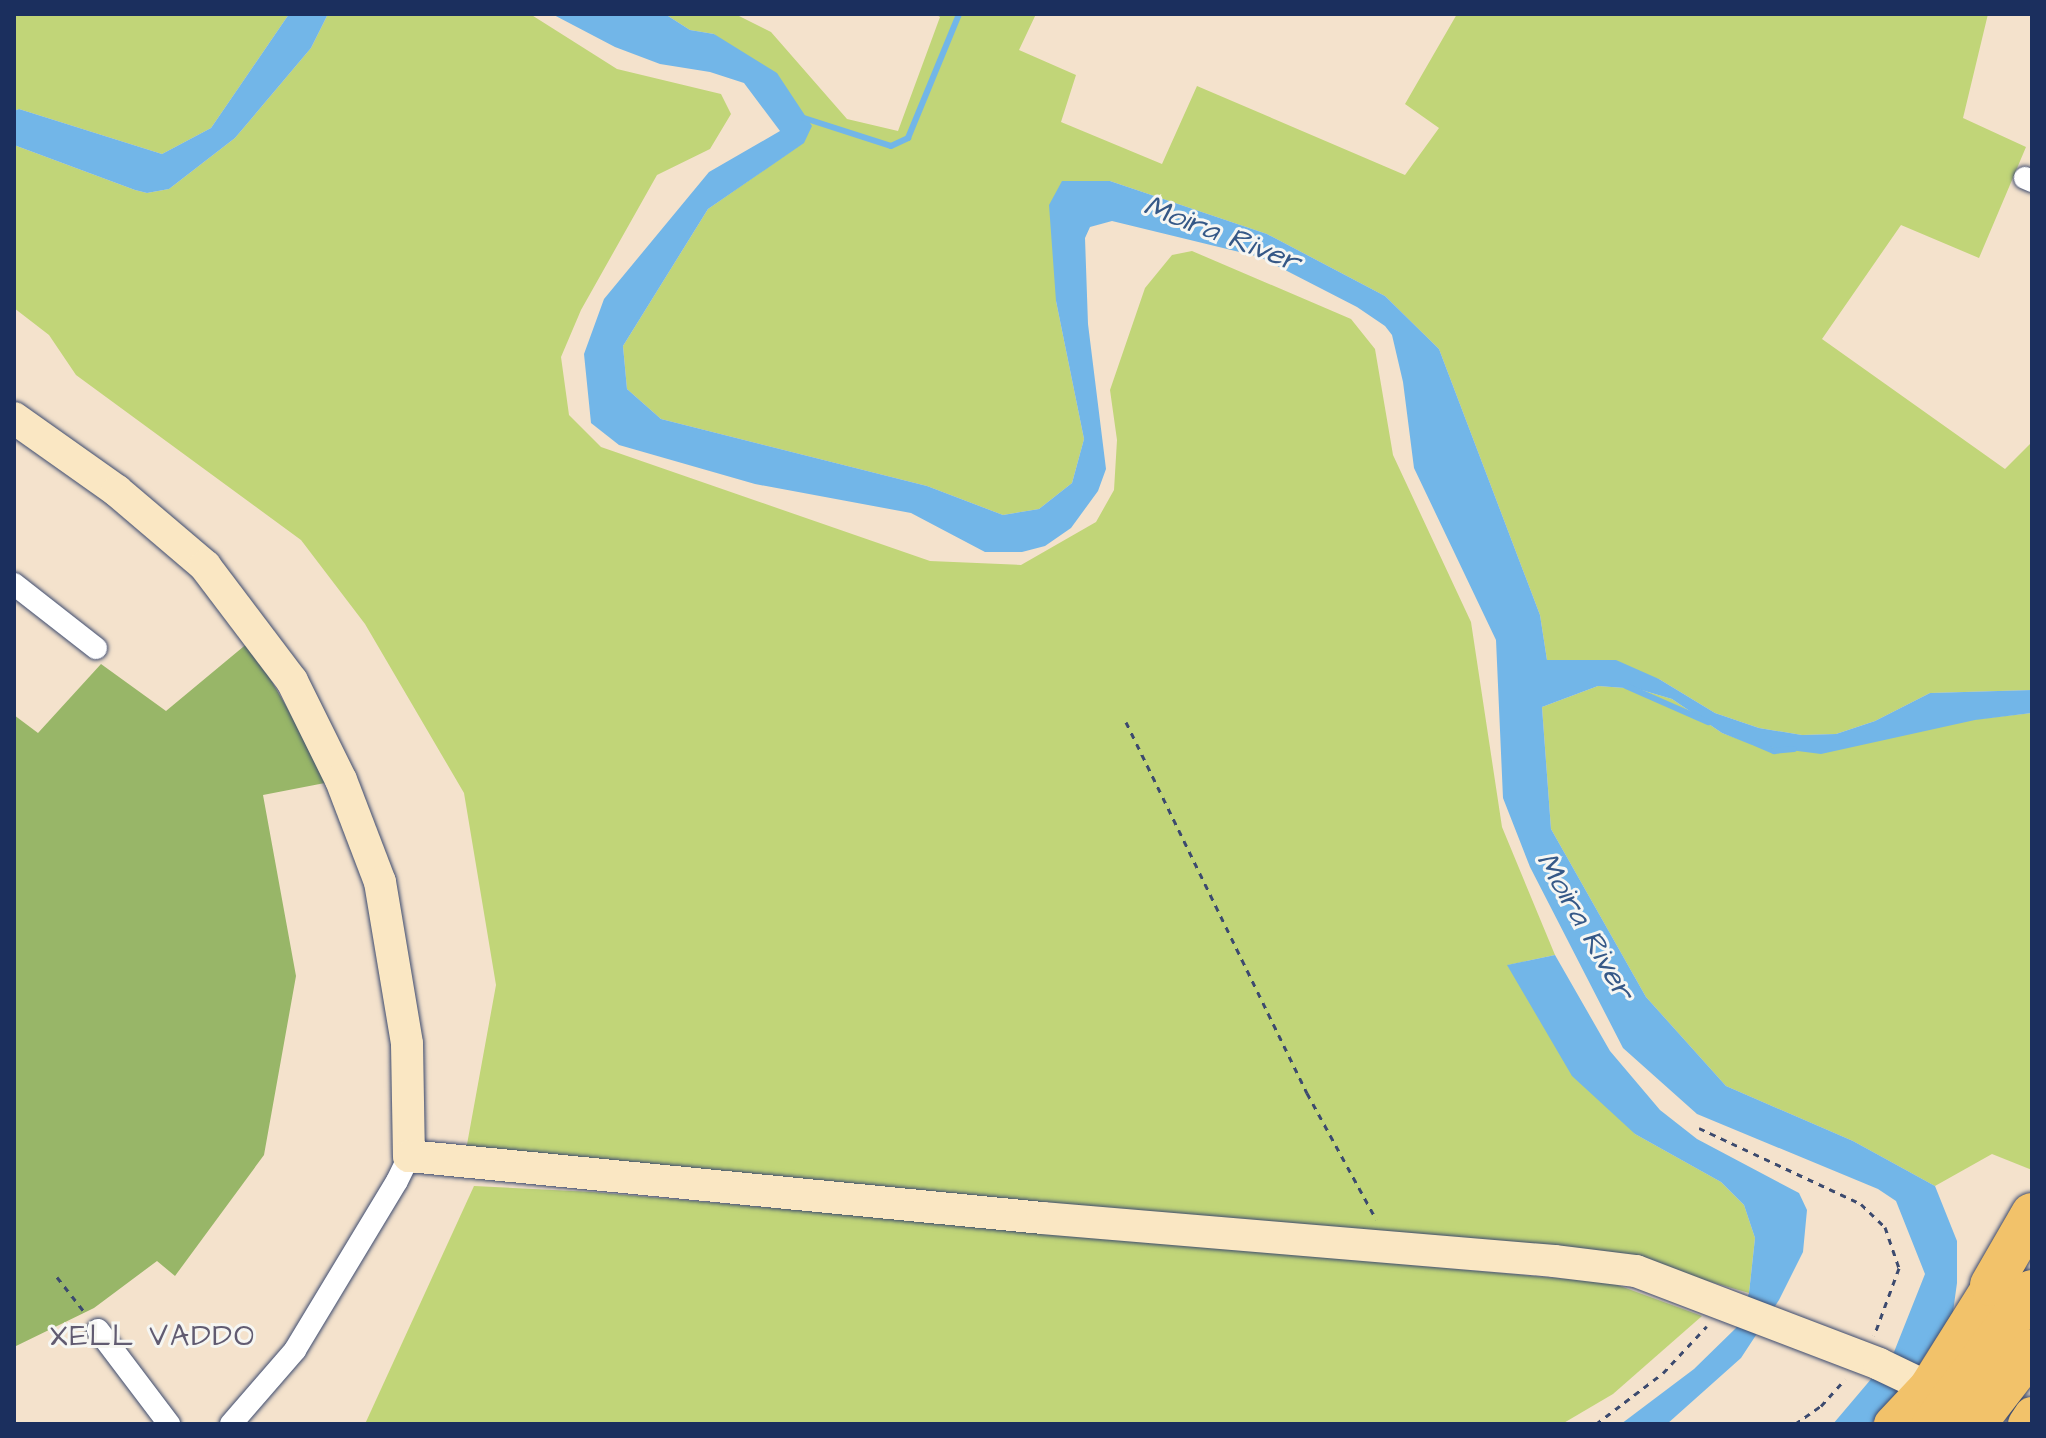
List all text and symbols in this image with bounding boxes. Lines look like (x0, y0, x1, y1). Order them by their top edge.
water label: Moira River (1139, 188, 1305, 280)
water label: Moira River (1528, 846, 1642, 1006)
district label: XELL VADDO (50, 1318, 256, 1354)

